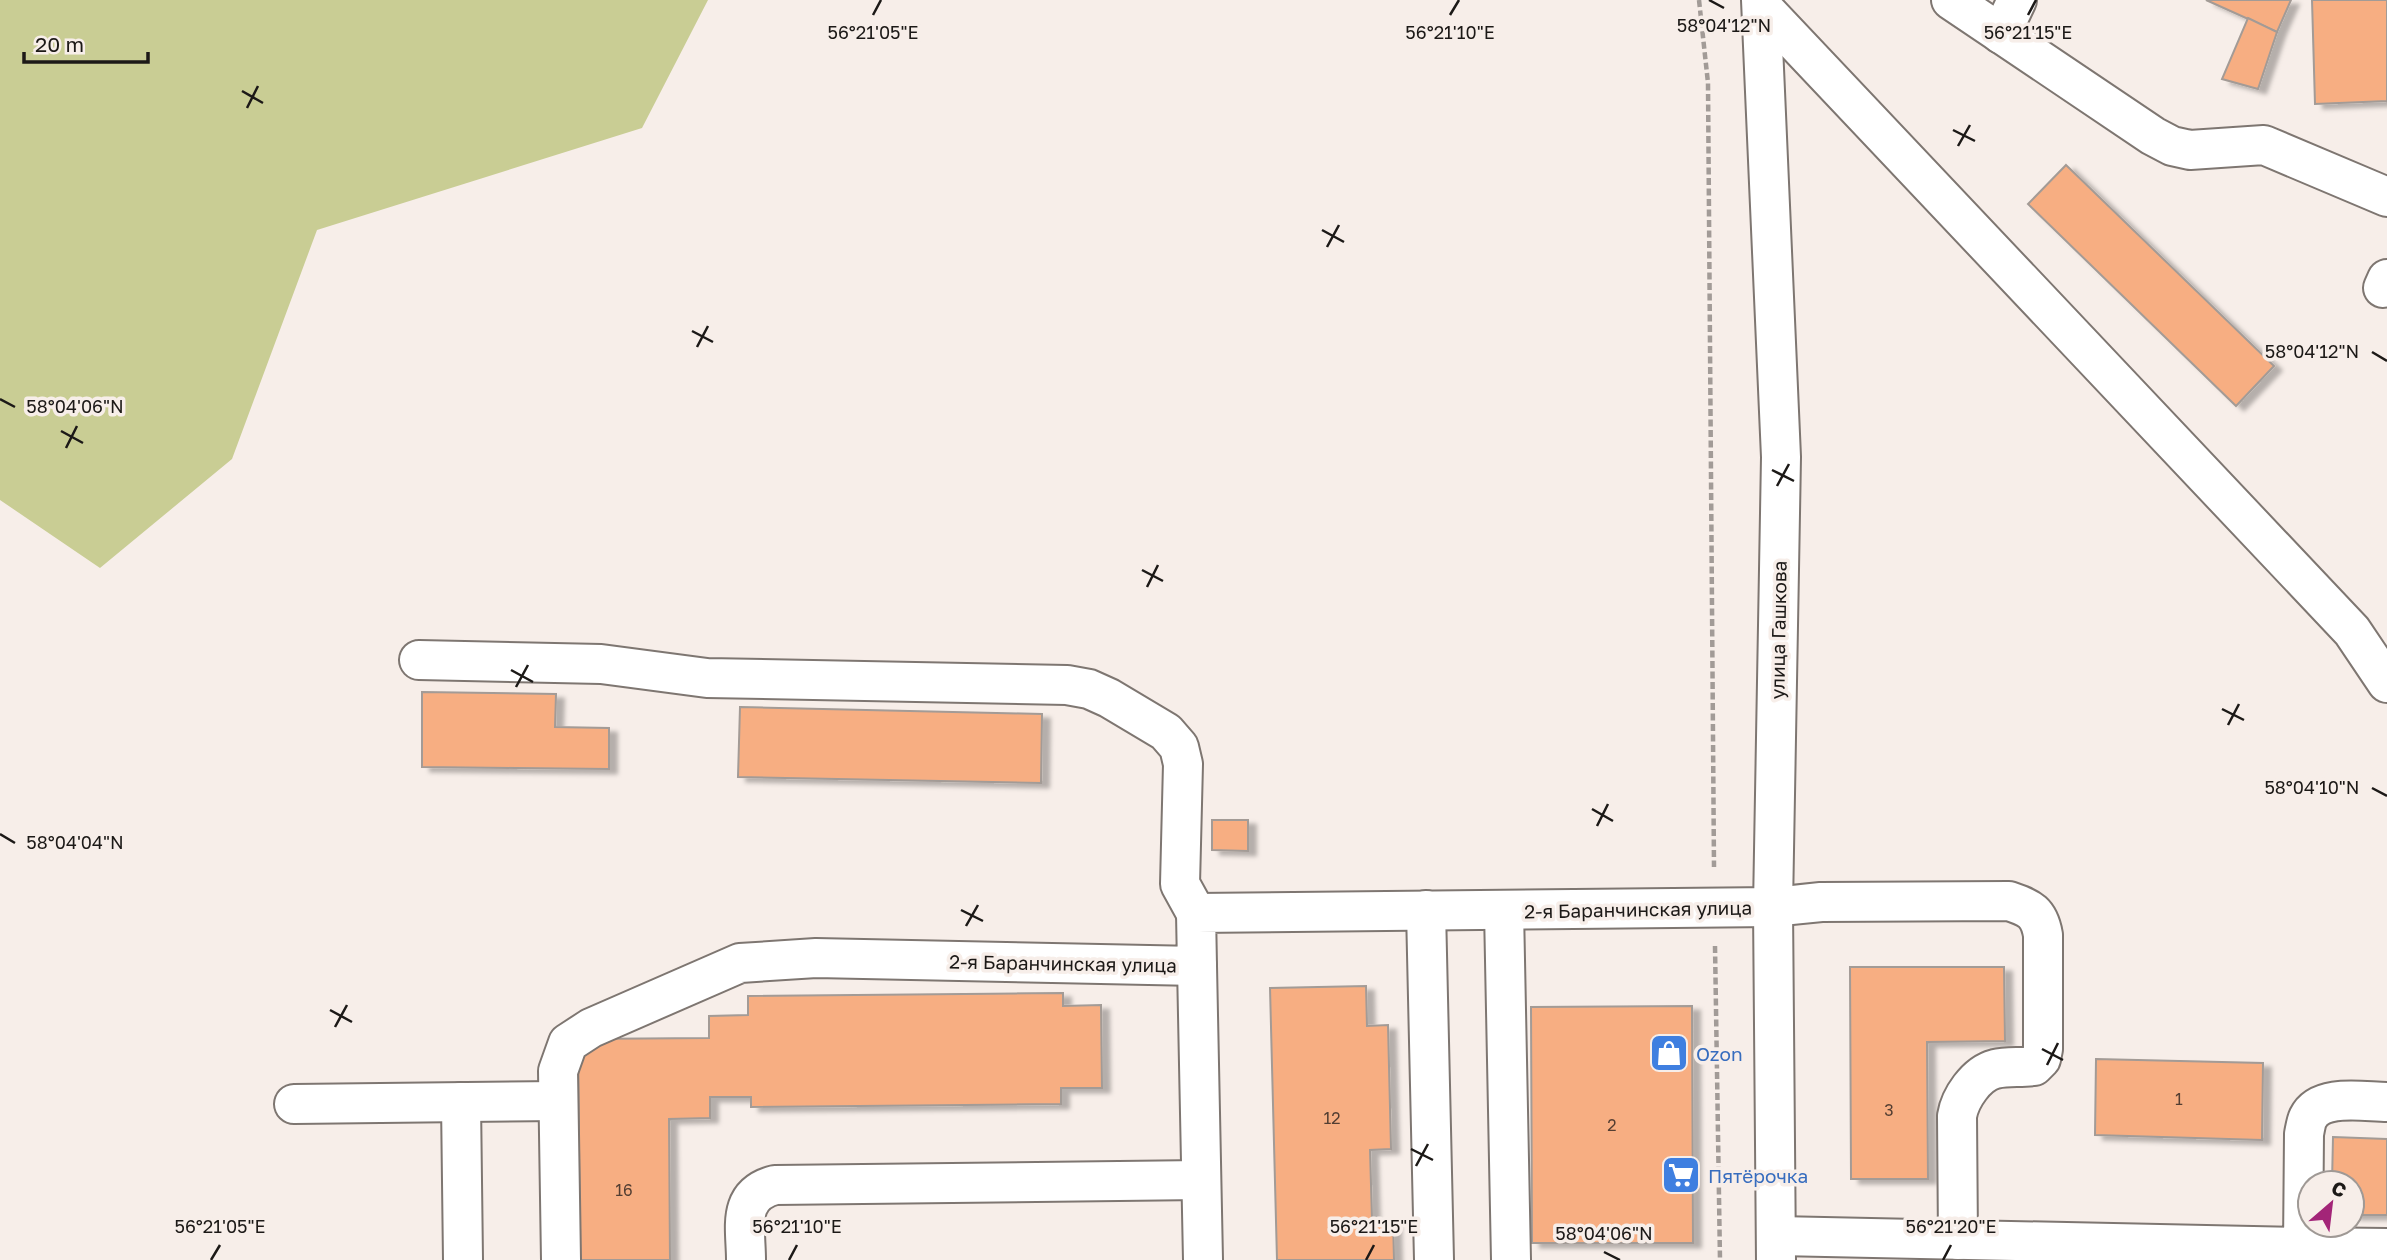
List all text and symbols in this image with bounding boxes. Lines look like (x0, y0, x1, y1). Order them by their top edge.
text: 58°04'12"N (1677, 14, 1771, 36)
scale bar (24, 21, 149, 65)
text: 56°21'05"E (827, 21, 919, 43)
text: 56°21'10"E (1405, 21, 1495, 43)
text: 56°21'15"E (1984, 21, 2072, 43)
text: 20 m (35, 31, 84, 57)
text: 58°04'12"N (2265, 340, 2359, 362)
text: 58°04'06"N (26, 395, 124, 417)
street label: улица Гашкова (1765, 560, 1791, 700)
text: 58°04'10"N (2264, 776, 2360, 798)
text: 58°04'04"N (26, 831, 124, 853)
street label: 2-я Баранчинская улица (1524, 896, 1752, 922)
street label: 2-я Баранчинская улица (949, 950, 1177, 976)
shop icon: Ozon (1648, 1032, 1690, 1074)
place label: Ozon (1696, 1042, 1743, 1065)
house number: 1 (2175, 1089, 2183, 1109)
house number: 3 (1884, 1100, 1894, 1120)
house number: 12 (1323, 1108, 1341, 1128)
house number: 2 (1607, 1115, 1617, 1135)
supermarket icon: Пятёрочка (1660, 1154, 1702, 1196)
place label: Пятёрочка (1708, 1164, 1808, 1187)
north arrow (2296, 1169, 2366, 1239)
text: С (2328, 1175, 2351, 1202)
house number: 16 (615, 1180, 633, 1200)
text: 56°21'05"E (174, 1215, 266, 1237)
text: 56°21'10"E (752, 1215, 842, 1237)
text: 56°21'15"E (1330, 1215, 1418, 1237)
text: 56°21'20"E (1905, 1215, 1997, 1237)
text: 58°04'06"N (1555, 1222, 1653, 1244)

